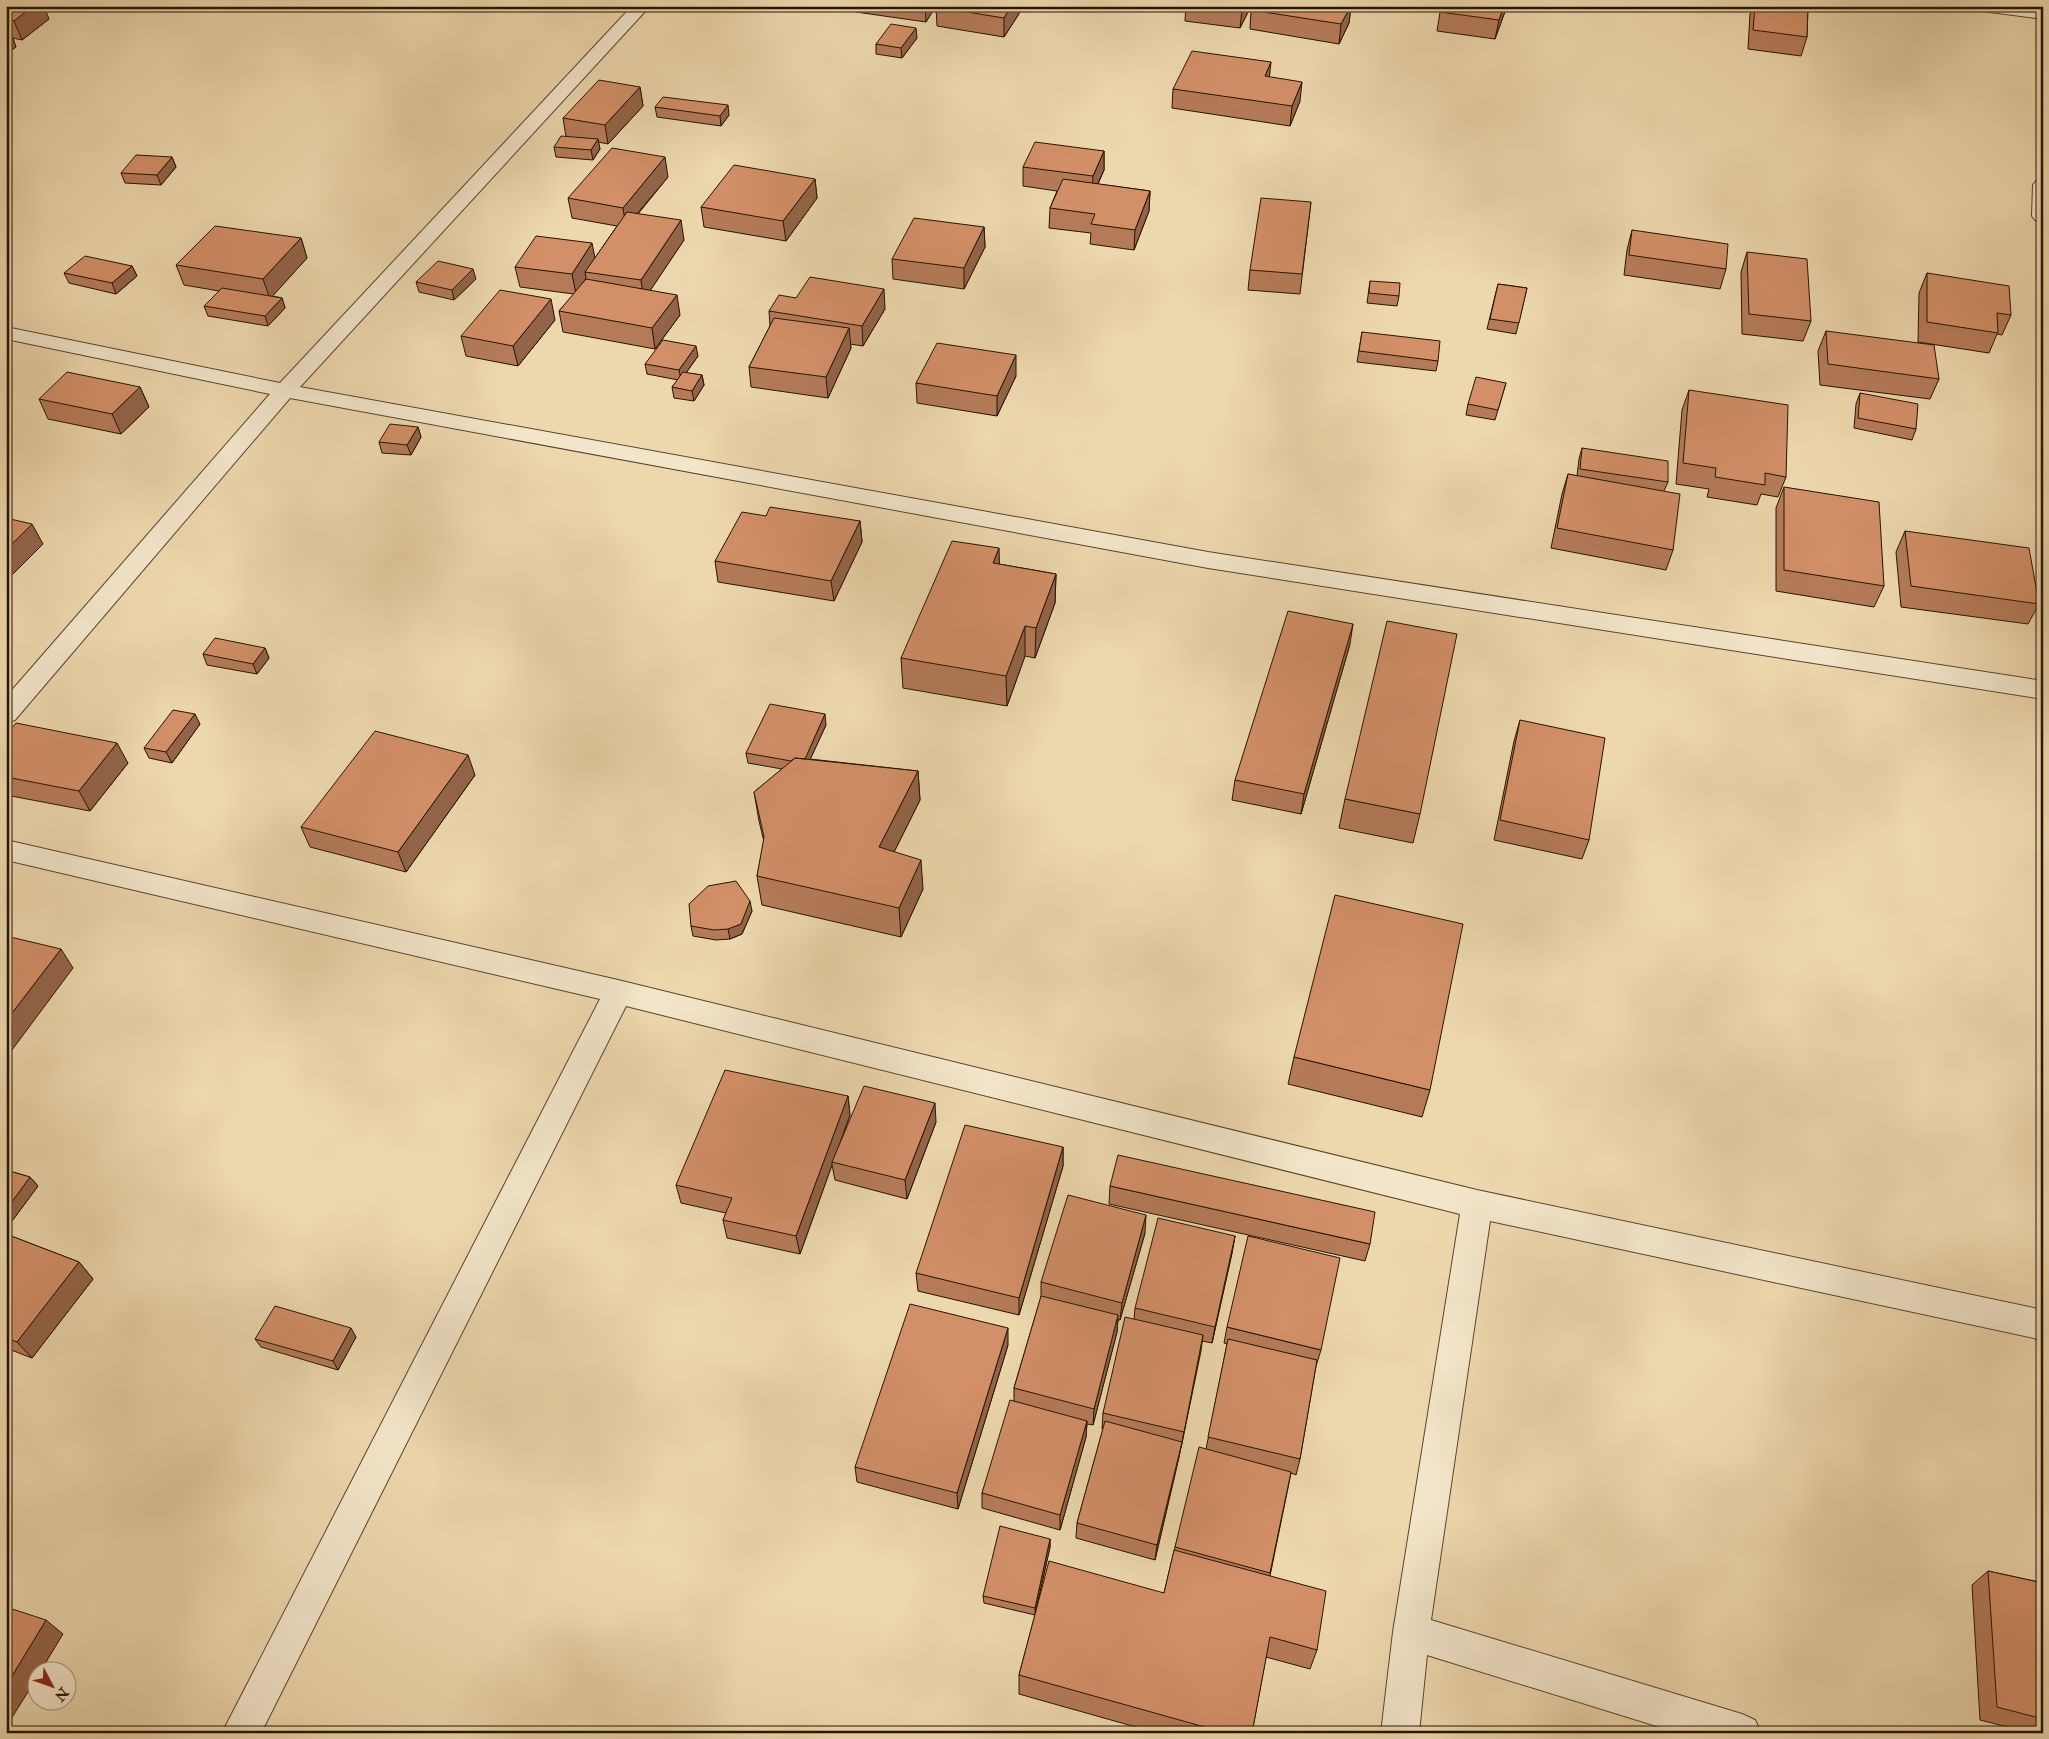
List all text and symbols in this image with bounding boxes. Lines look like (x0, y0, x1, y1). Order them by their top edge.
north arrow (28, 1662, 78, 1712)
text: N (51, 1683, 73, 1705)

